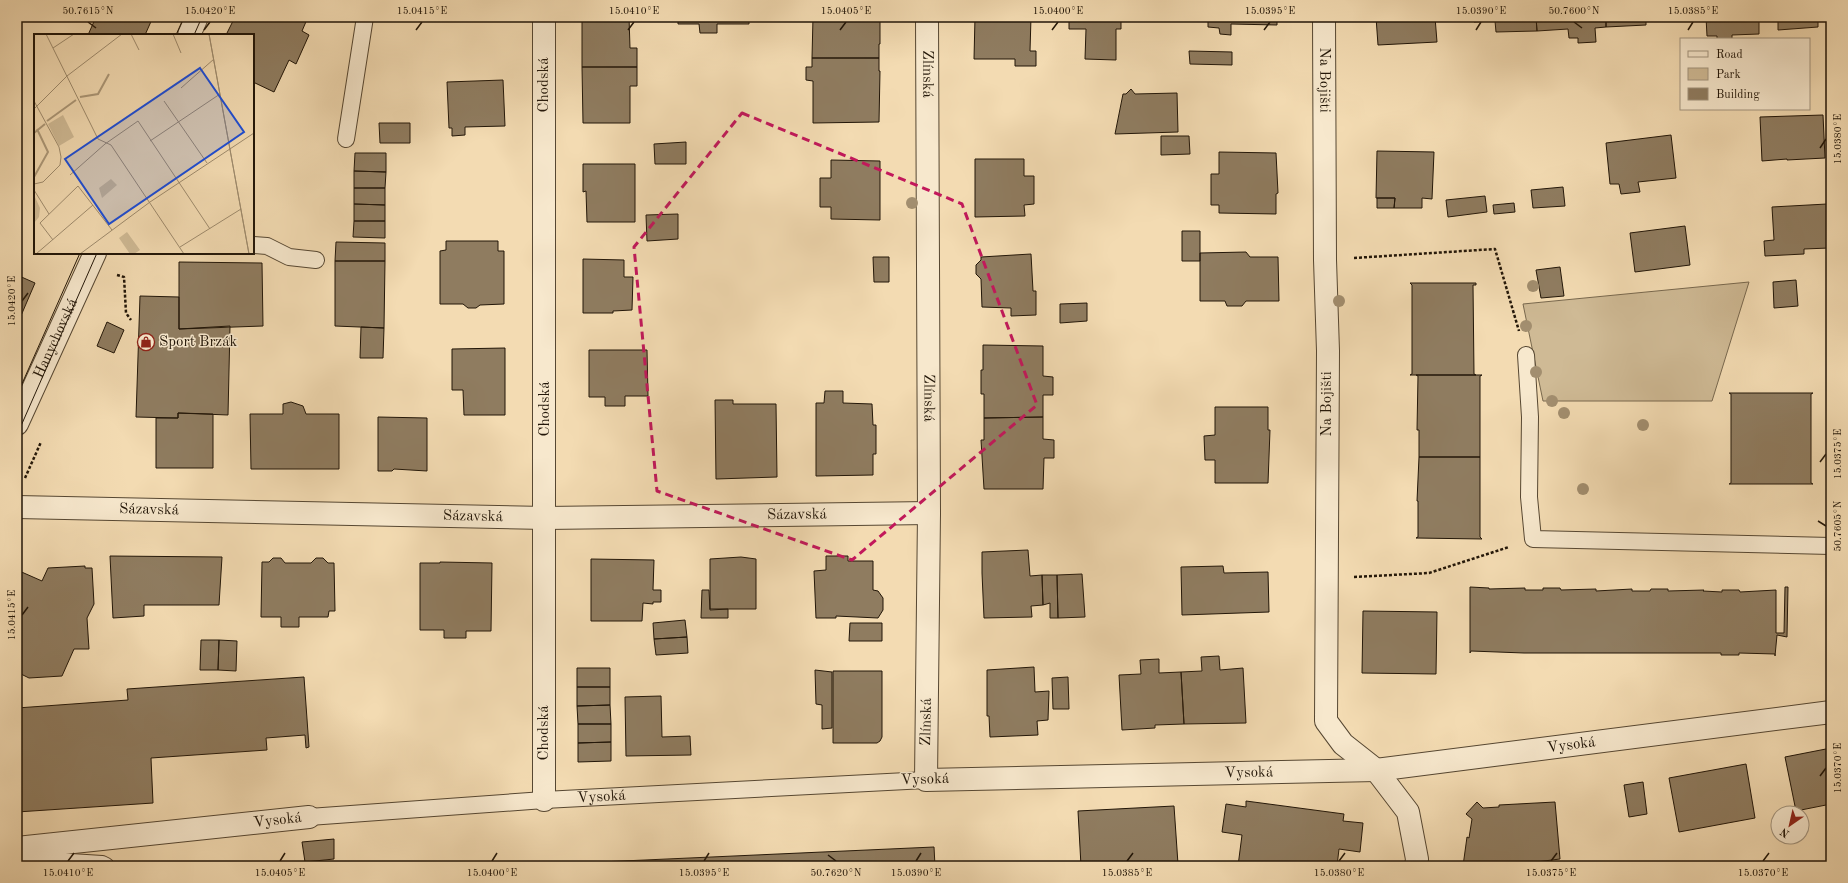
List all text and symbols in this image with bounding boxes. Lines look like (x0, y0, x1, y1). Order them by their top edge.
text: 50.7615°N (62, 6, 114, 16)
text: 15.0420°E (185, 6, 235, 16)
text: 15.0415°E (397, 6, 447, 16)
text: 15.0410°E (609, 6, 659, 16)
text: 15.0405°E (821, 6, 871, 16)
text: 15.0400°E (1033, 6, 1083, 16)
text: 15.0395°E (1245, 6, 1295, 16)
text: 15.0390°E (1456, 6, 1506, 16)
text: 50.7600°N (1548, 6, 1600, 16)
text: 15.0385°E (1668, 6, 1718, 16)
inset map (34, 34, 254, 254)
legend (1680, 38, 1810, 110)
street label: Na Bojišti (1317, 47, 1332, 113)
text: Road (1716, 49, 1743, 61)
street label: Zlínská (920, 50, 935, 98)
street label: Chodská (537, 57, 552, 113)
text: Park (1716, 69, 1741, 81)
text: Building (1716, 89, 1760, 101)
text: 15.0380°E (1833, 114, 1843, 164)
text: 15.0420°E (7, 276, 17, 326)
street label: Hanychovská (31, 296, 81, 381)
shop icon: Sport Brzák (136, 332, 156, 352)
place label: Sport Brzák (159, 335, 238, 350)
street label: Na Bojišti (1320, 371, 1335, 437)
street label: Zlínská (921, 374, 936, 422)
street label: Chodská (538, 381, 553, 437)
text: 15.0375°E (1833, 429, 1843, 479)
text: 50.7605°N (1833, 500, 1843, 552)
street label: Sázavská (119, 502, 180, 518)
street label: Sázavská (767, 507, 828, 523)
street label: Sázavská (443, 508, 504, 525)
text: 15.0415°E (7, 590, 17, 640)
street label: Zlínská (919, 697, 935, 746)
street label: Chodská (537, 705, 552, 761)
street label: Vysoká (1546, 735, 1597, 756)
text: 15.0370°E (1833, 743, 1843, 793)
street label: Vysoká (1224, 765, 1274, 781)
street label: Vysoká (900, 772, 950, 788)
street label: Vysoká (577, 788, 627, 806)
north arrow (1770, 805, 1810, 845)
street label: Vysoká (253, 810, 303, 830)
text: N (1778, 825, 1792, 839)
text: 15.0410°E (43, 868, 93, 878)
text: 15.0405°E (255, 868, 305, 878)
text: 15.0400°E (467, 868, 517, 878)
text: 15.0395°E (679, 868, 729, 878)
text: 50.7620°N (810, 868, 862, 878)
text: 15.0390°E (891, 868, 941, 878)
text: 15.0385°E (1102, 868, 1152, 878)
text: 15.0380°E (1314, 868, 1364, 878)
text: 15.0375°E (1526, 868, 1576, 878)
text: 15.0370°E (1738, 868, 1788, 878)

